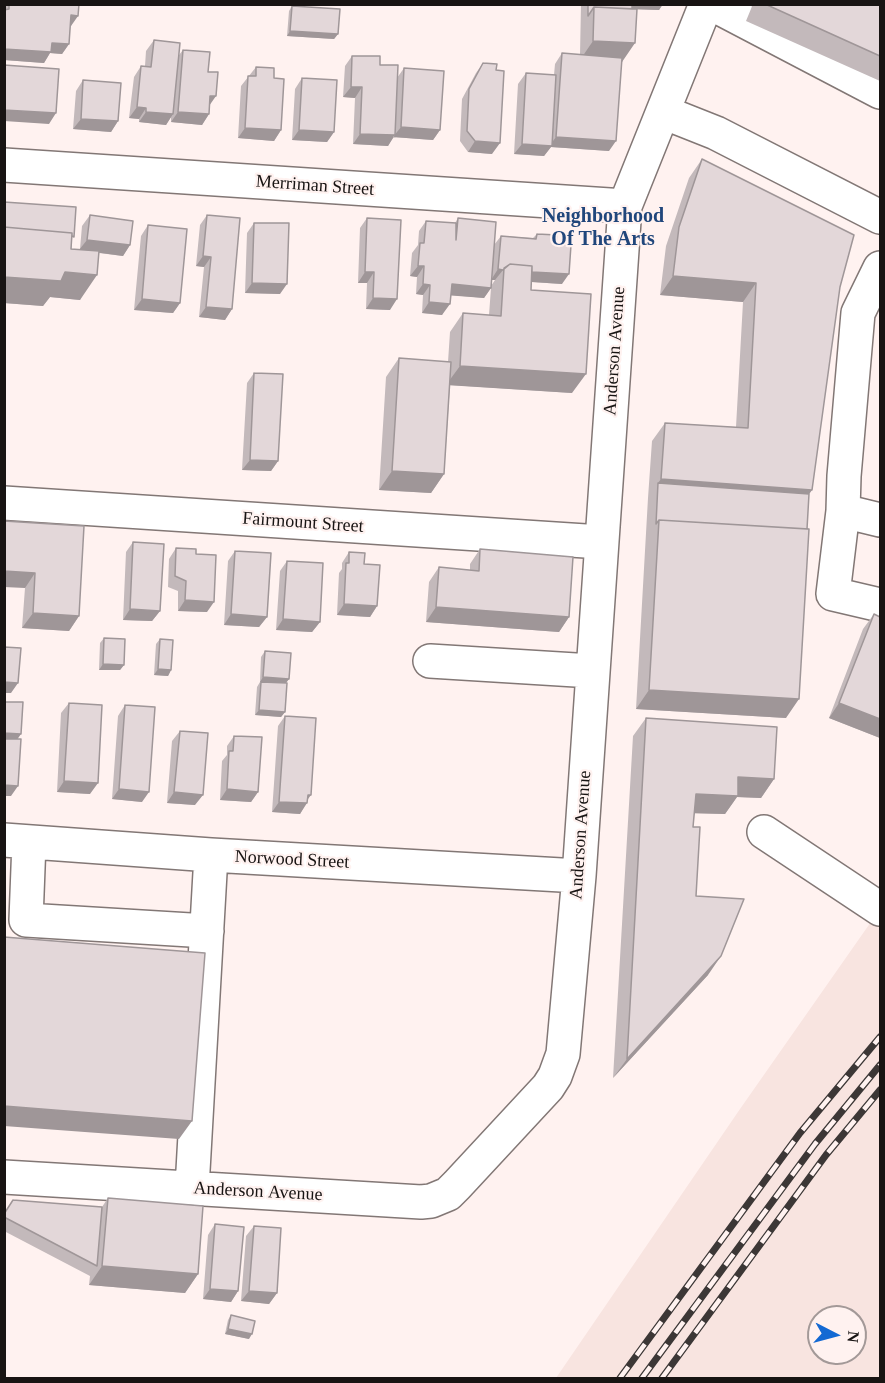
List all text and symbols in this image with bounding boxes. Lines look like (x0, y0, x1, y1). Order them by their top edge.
street label: Merriman Street (255, 171, 375, 201)
district label: Neighborhood Of The Arts (542, 205, 664, 252)
street label: Anderson Avenue (600, 286, 630, 416)
street label: Fairmount Street (242, 508, 364, 538)
street label: Anderson Avenue (566, 770, 596, 900)
street label: Norwood Street (234, 846, 350, 874)
street label: Anderson Avenue (193, 1178, 323, 1206)
north arrow (807, 1305, 867, 1365)
text: N (844, 1330, 862, 1343)

